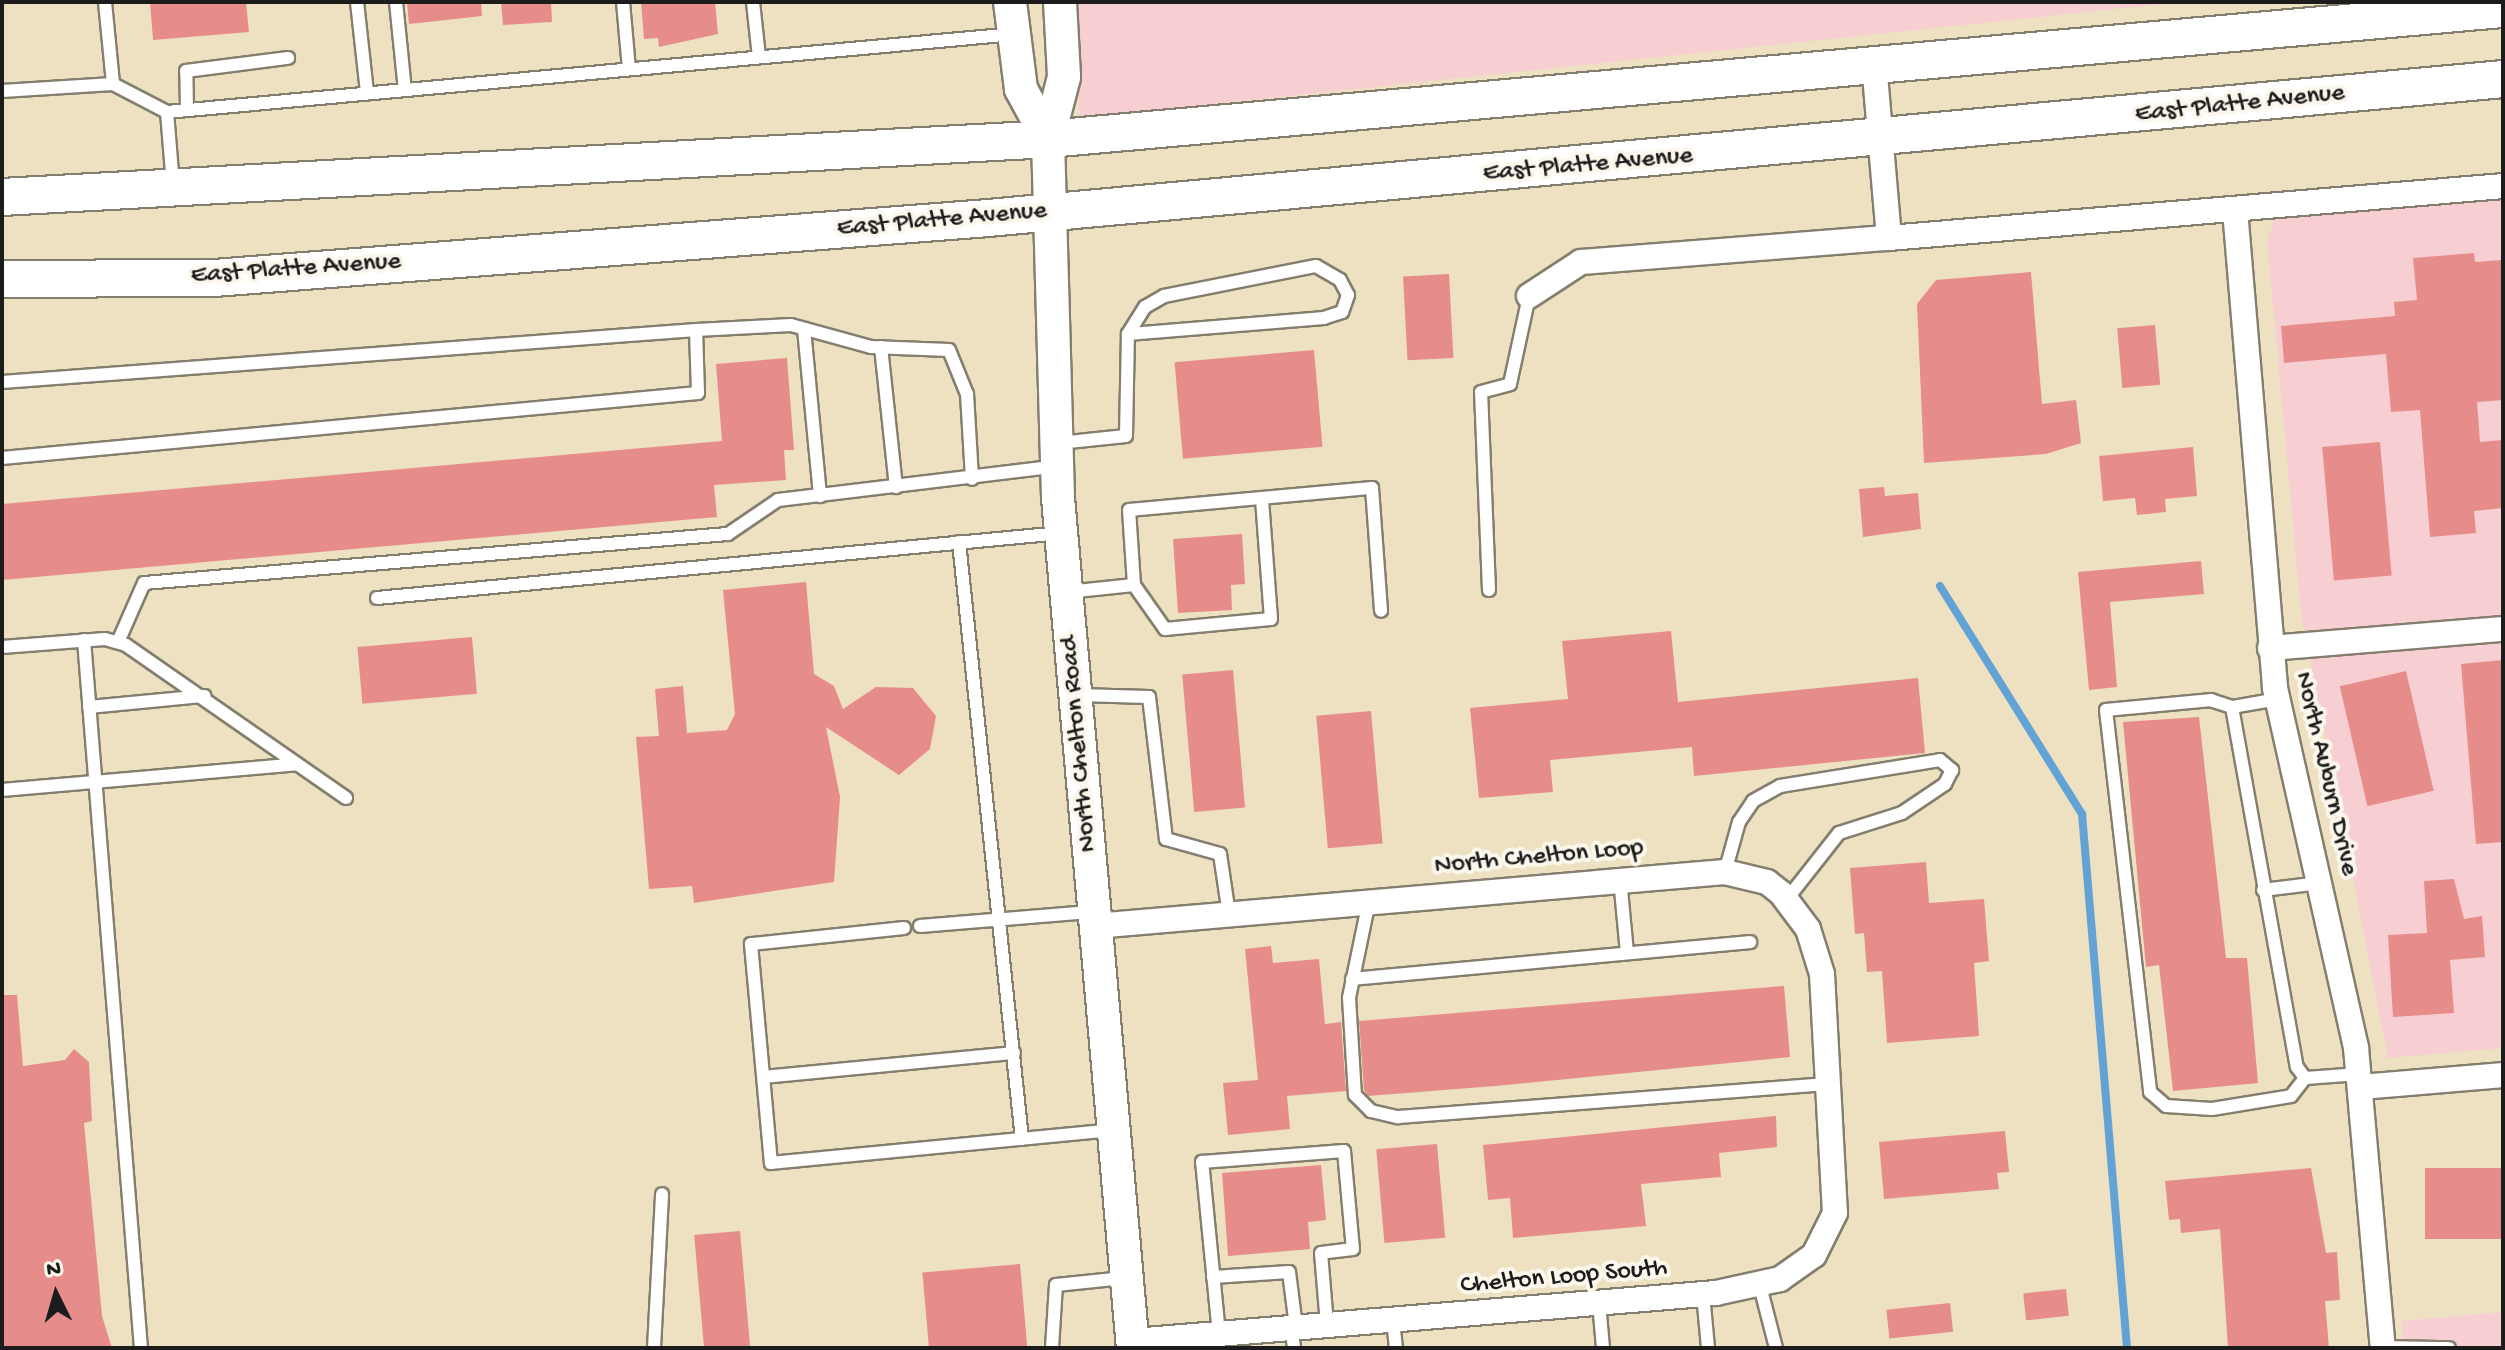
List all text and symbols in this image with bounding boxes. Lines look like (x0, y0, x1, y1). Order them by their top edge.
street label: East Platte Avenue (2134, 78, 2346, 132)
street label: East Platte Avenue (1482, 141, 1694, 191)
street label: East Platte Avenue (836, 196, 1048, 246)
street label: East Platte Avenue (190, 247, 402, 293)
street label: North Chelton Road (1055, 635, 1105, 853)
street label: North Auburn Drive (2286, 669, 2364, 879)
street label: North Chelton Loop (1433, 833, 1645, 883)
street label: Chelton Loop South (1459, 1253, 1669, 1303)
north arrow (16, 1254, 96, 1334)
text: N (46, 1257, 62, 1284)

